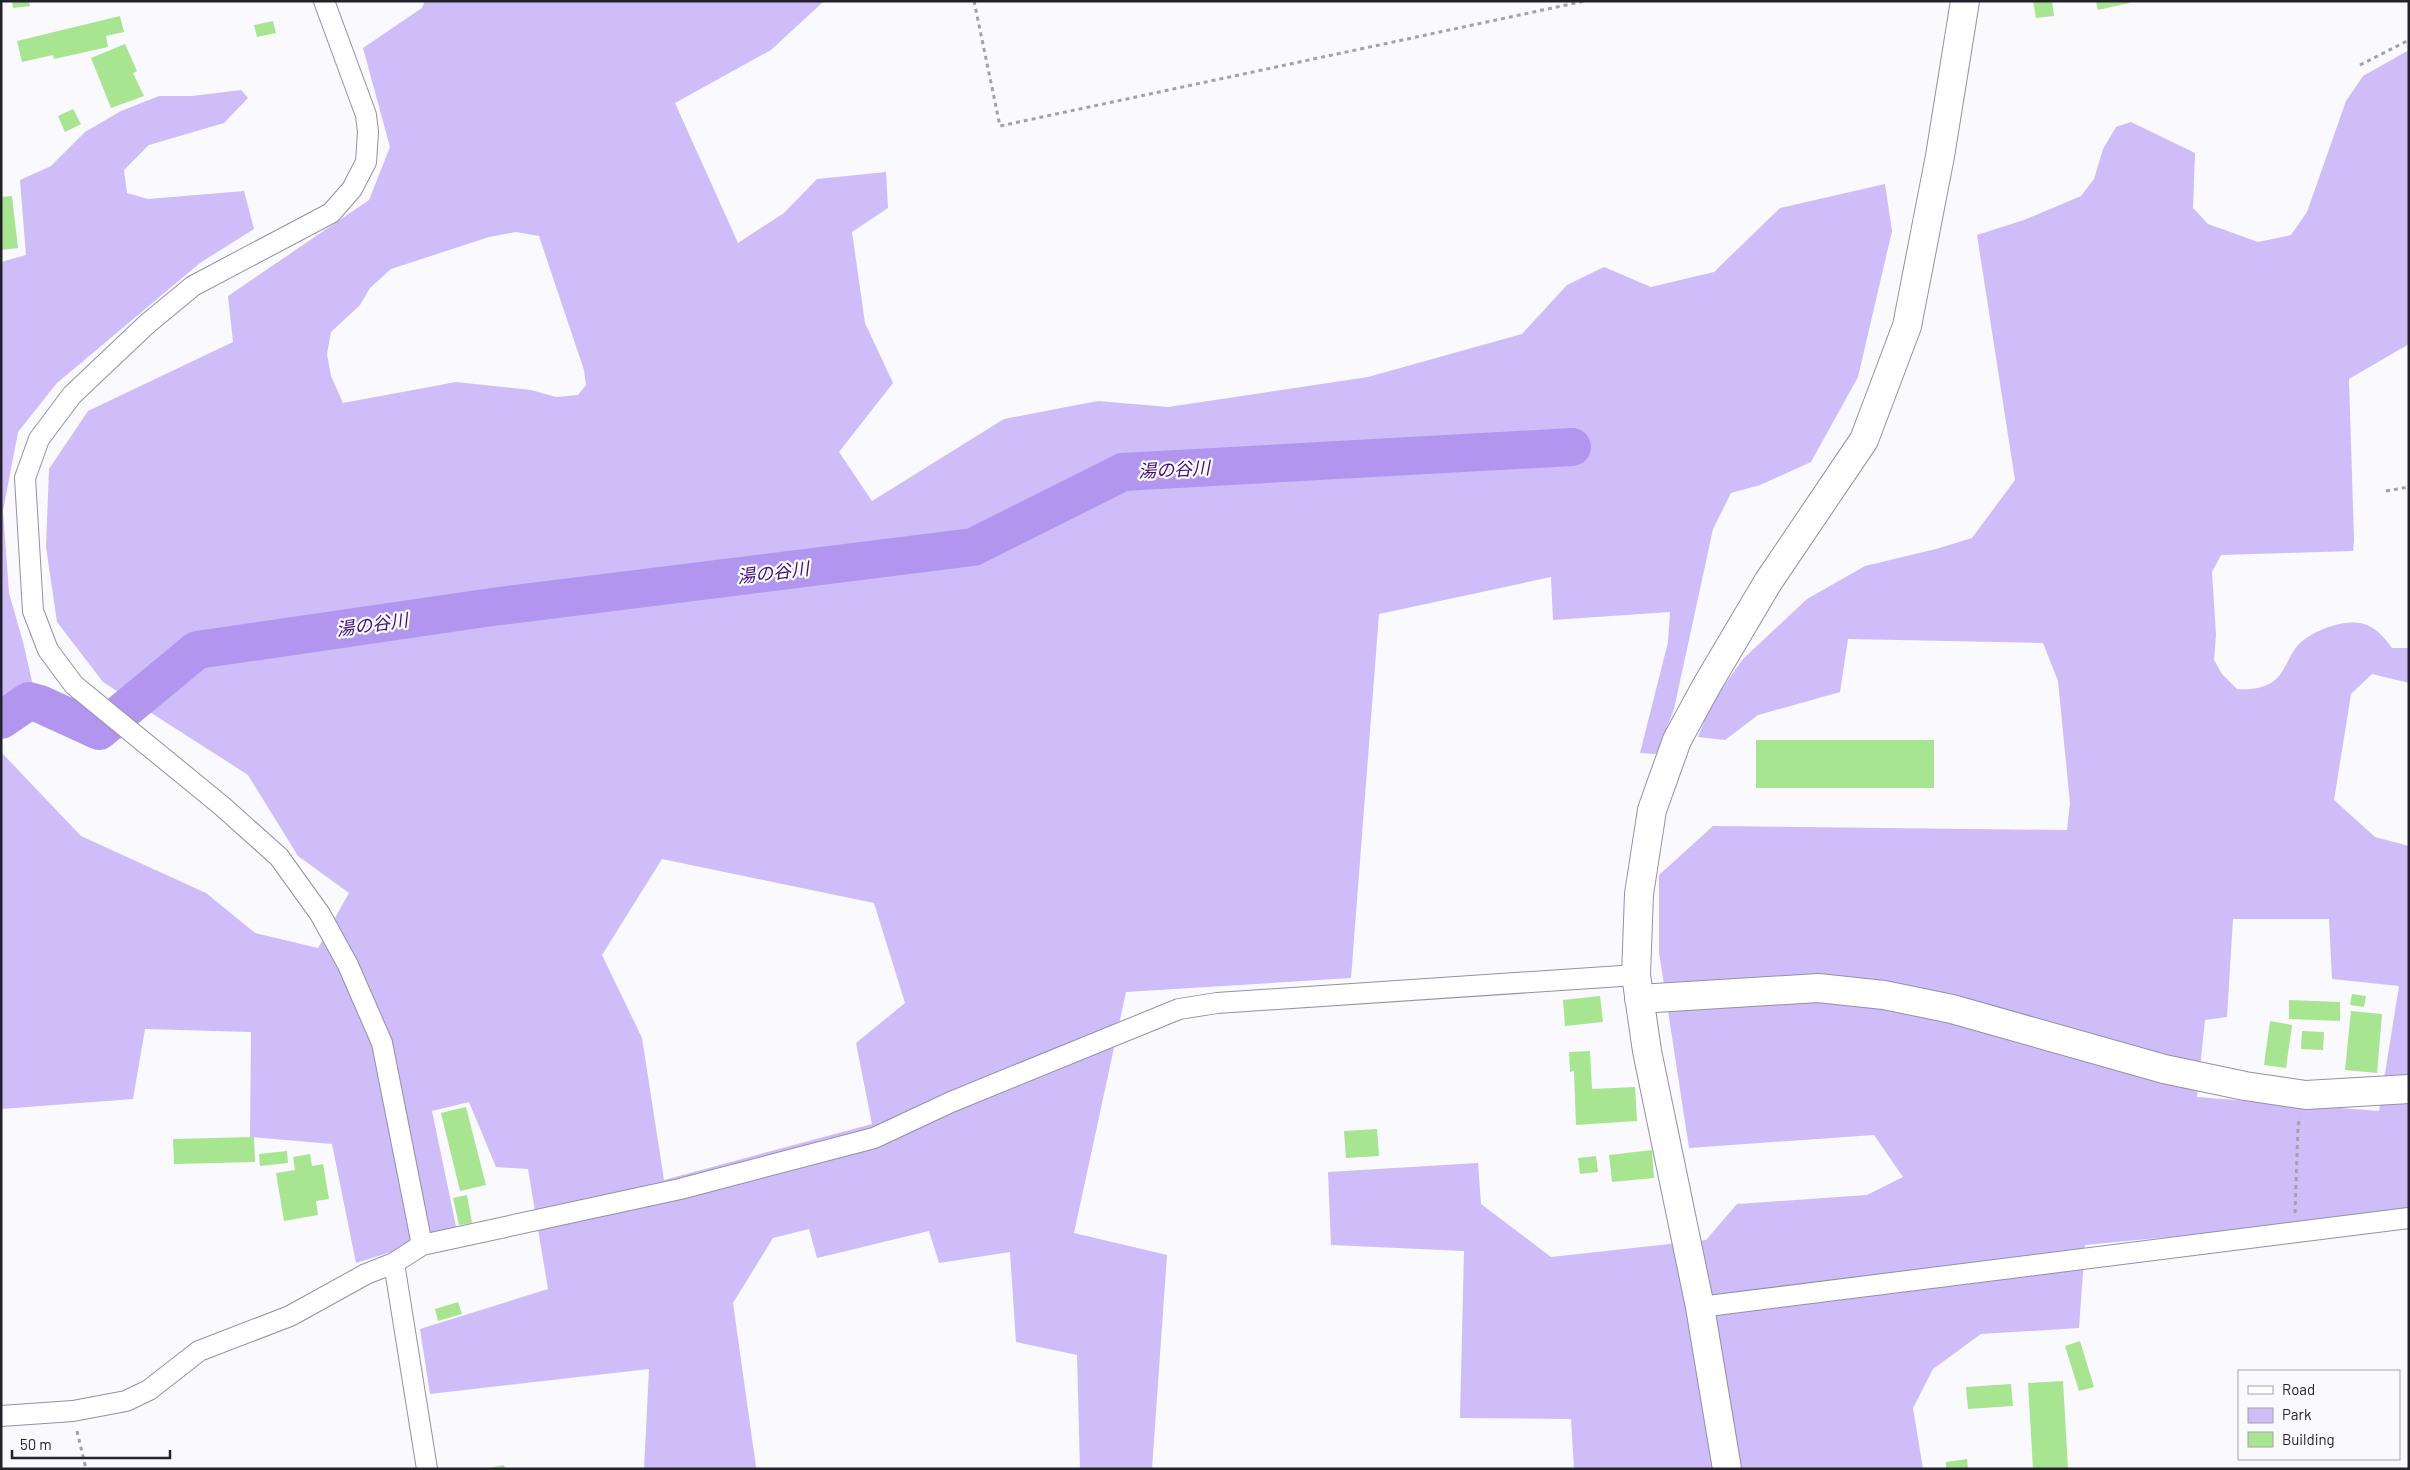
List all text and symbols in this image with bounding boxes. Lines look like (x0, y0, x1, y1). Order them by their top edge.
water label: 湯の谷川 (1137, 456, 1213, 482)
water label: 湯の谷川 (736, 556, 812, 587)
water label: 湯の谷川 (335, 608, 411, 640)
legend (2238, 1370, 2400, 1460)
text: Road (2282, 1380, 2315, 1398)
text: Park (2282, 1405, 2312, 1423)
scale bar (12, 1428, 170, 1460)
text: Building (2282, 1430, 2335, 1448)
text: 50 m (20, 1435, 52, 1453)

